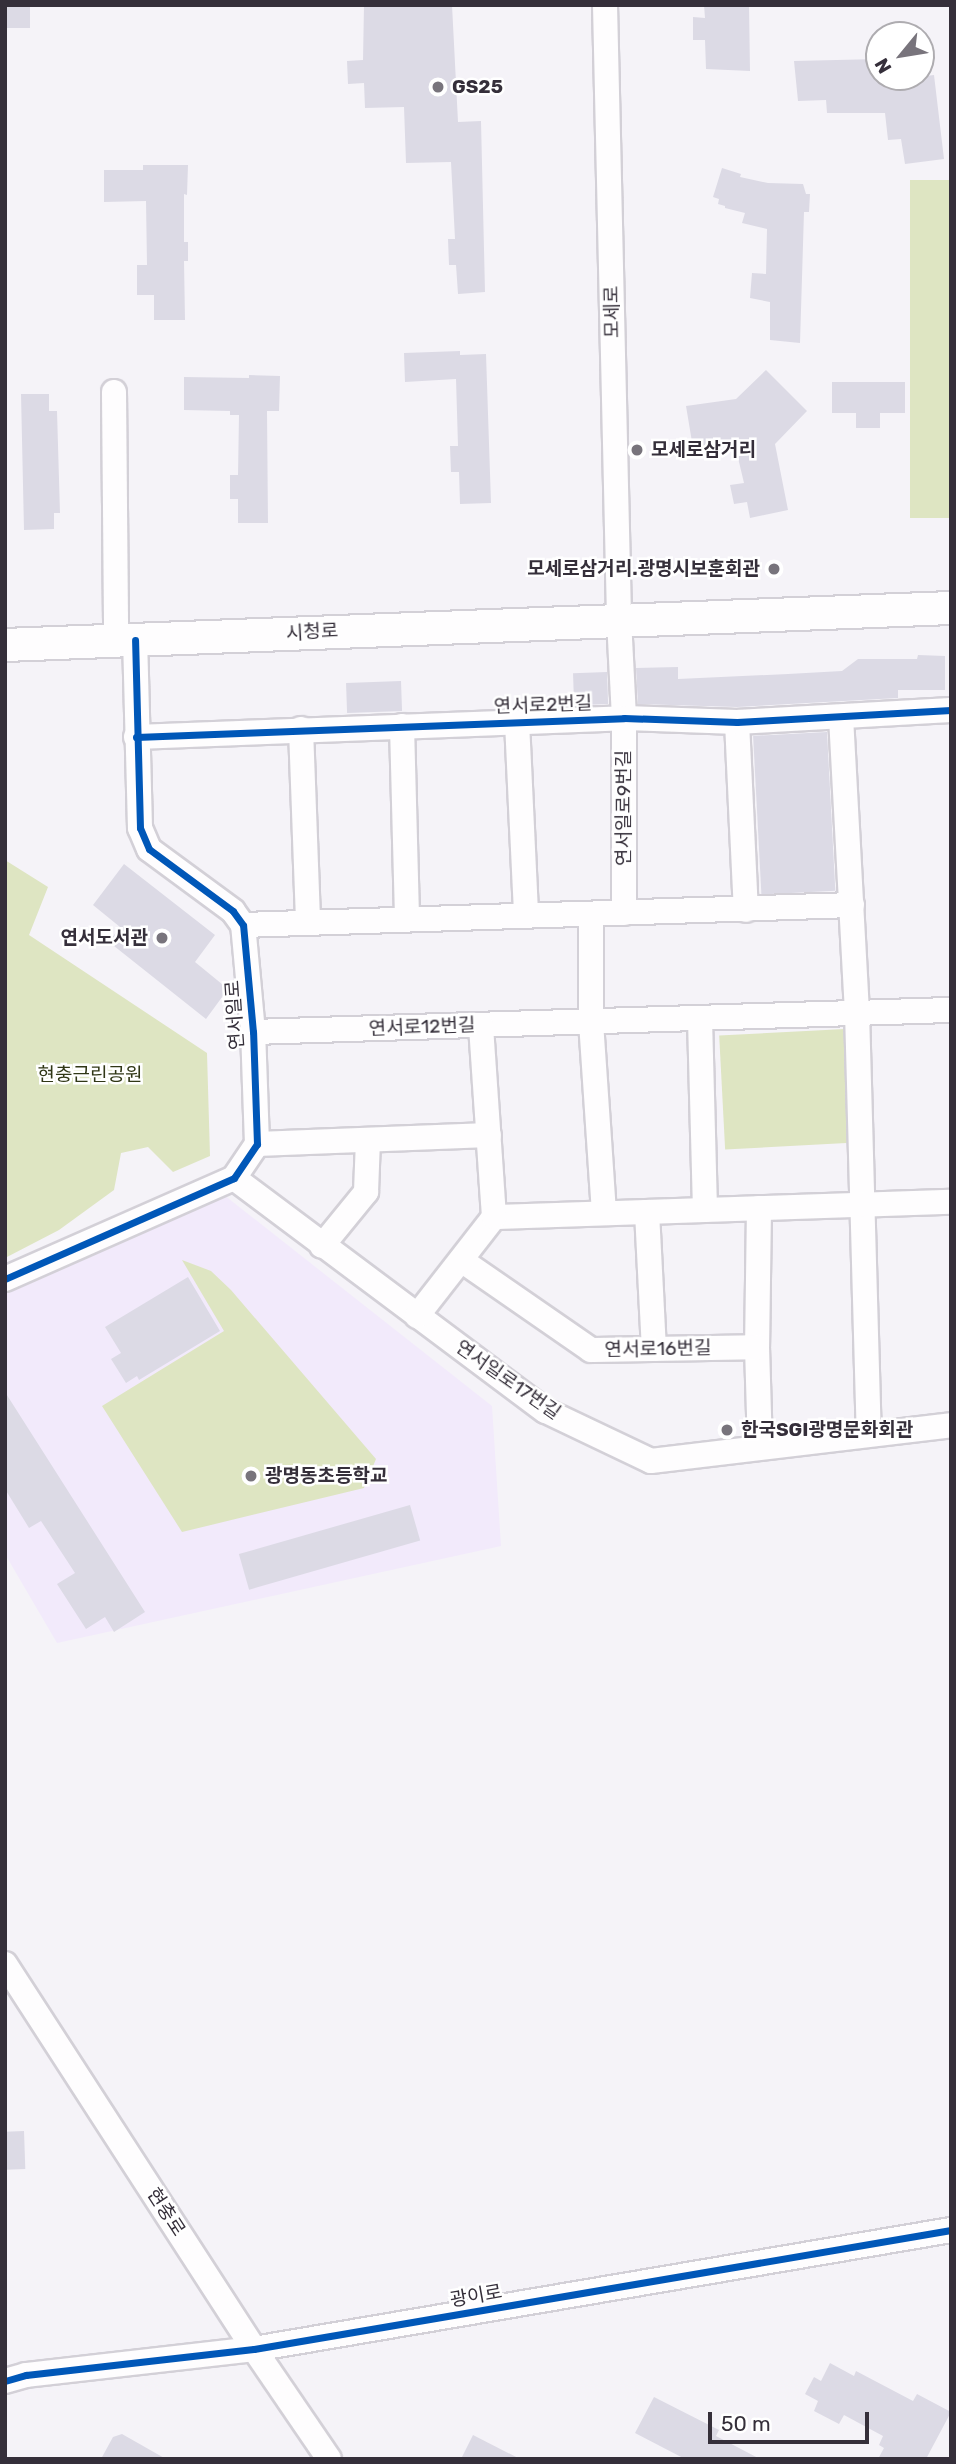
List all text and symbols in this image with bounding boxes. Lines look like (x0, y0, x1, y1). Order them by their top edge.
north arrow (865, 21, 935, 91)
text: N (870, 54, 896, 77)
place label: GS25 (452, 76, 503, 98)
marker: GS25 (430, 79, 446, 95)
street label: 모세로 (600, 286, 624, 338)
place label: 모세로삼거리 (651, 439, 756, 461)
marker: 모세로삼거리 (629, 442, 645, 458)
place label: 모세로삼거리.광명시보훈회관 (527, 558, 760, 580)
marker: 모세로삼거리.광명시보훈회관 (766, 561, 782, 577)
street label: 시청로 (285, 619, 339, 645)
street label: 연서로2번길 (493, 692, 593, 718)
street label: 연서일로9번길 (613, 750, 635, 866)
place label: 연서도서관 (61, 927, 148, 949)
marker: 연서도서관 (154, 930, 170, 946)
street label: 연서일로 (221, 979, 249, 1051)
street label: 연서로12번길 (368, 1014, 476, 1040)
park label: 현충근린공원 (38, 1064, 142, 1086)
street label: 연서일로17번길 (451, 1335, 565, 1425)
street label: 연서로16번길 (604, 1337, 712, 1361)
place label: 한국SGI광명문화회관 (741, 1419, 913, 1441)
marker: 한국SGI광명문화회관 (719, 1422, 735, 1438)
place label: 광명동초등학교 (265, 1465, 387, 1487)
marker: 광명동초등학교 (243, 1468, 259, 1484)
street label: 현충로 (142, 2184, 190, 2240)
street label: 광이로 (448, 2280, 504, 2312)
scale bar (711, 2398, 872, 2442)
text: 50 m (721, 2411, 771, 2436)

